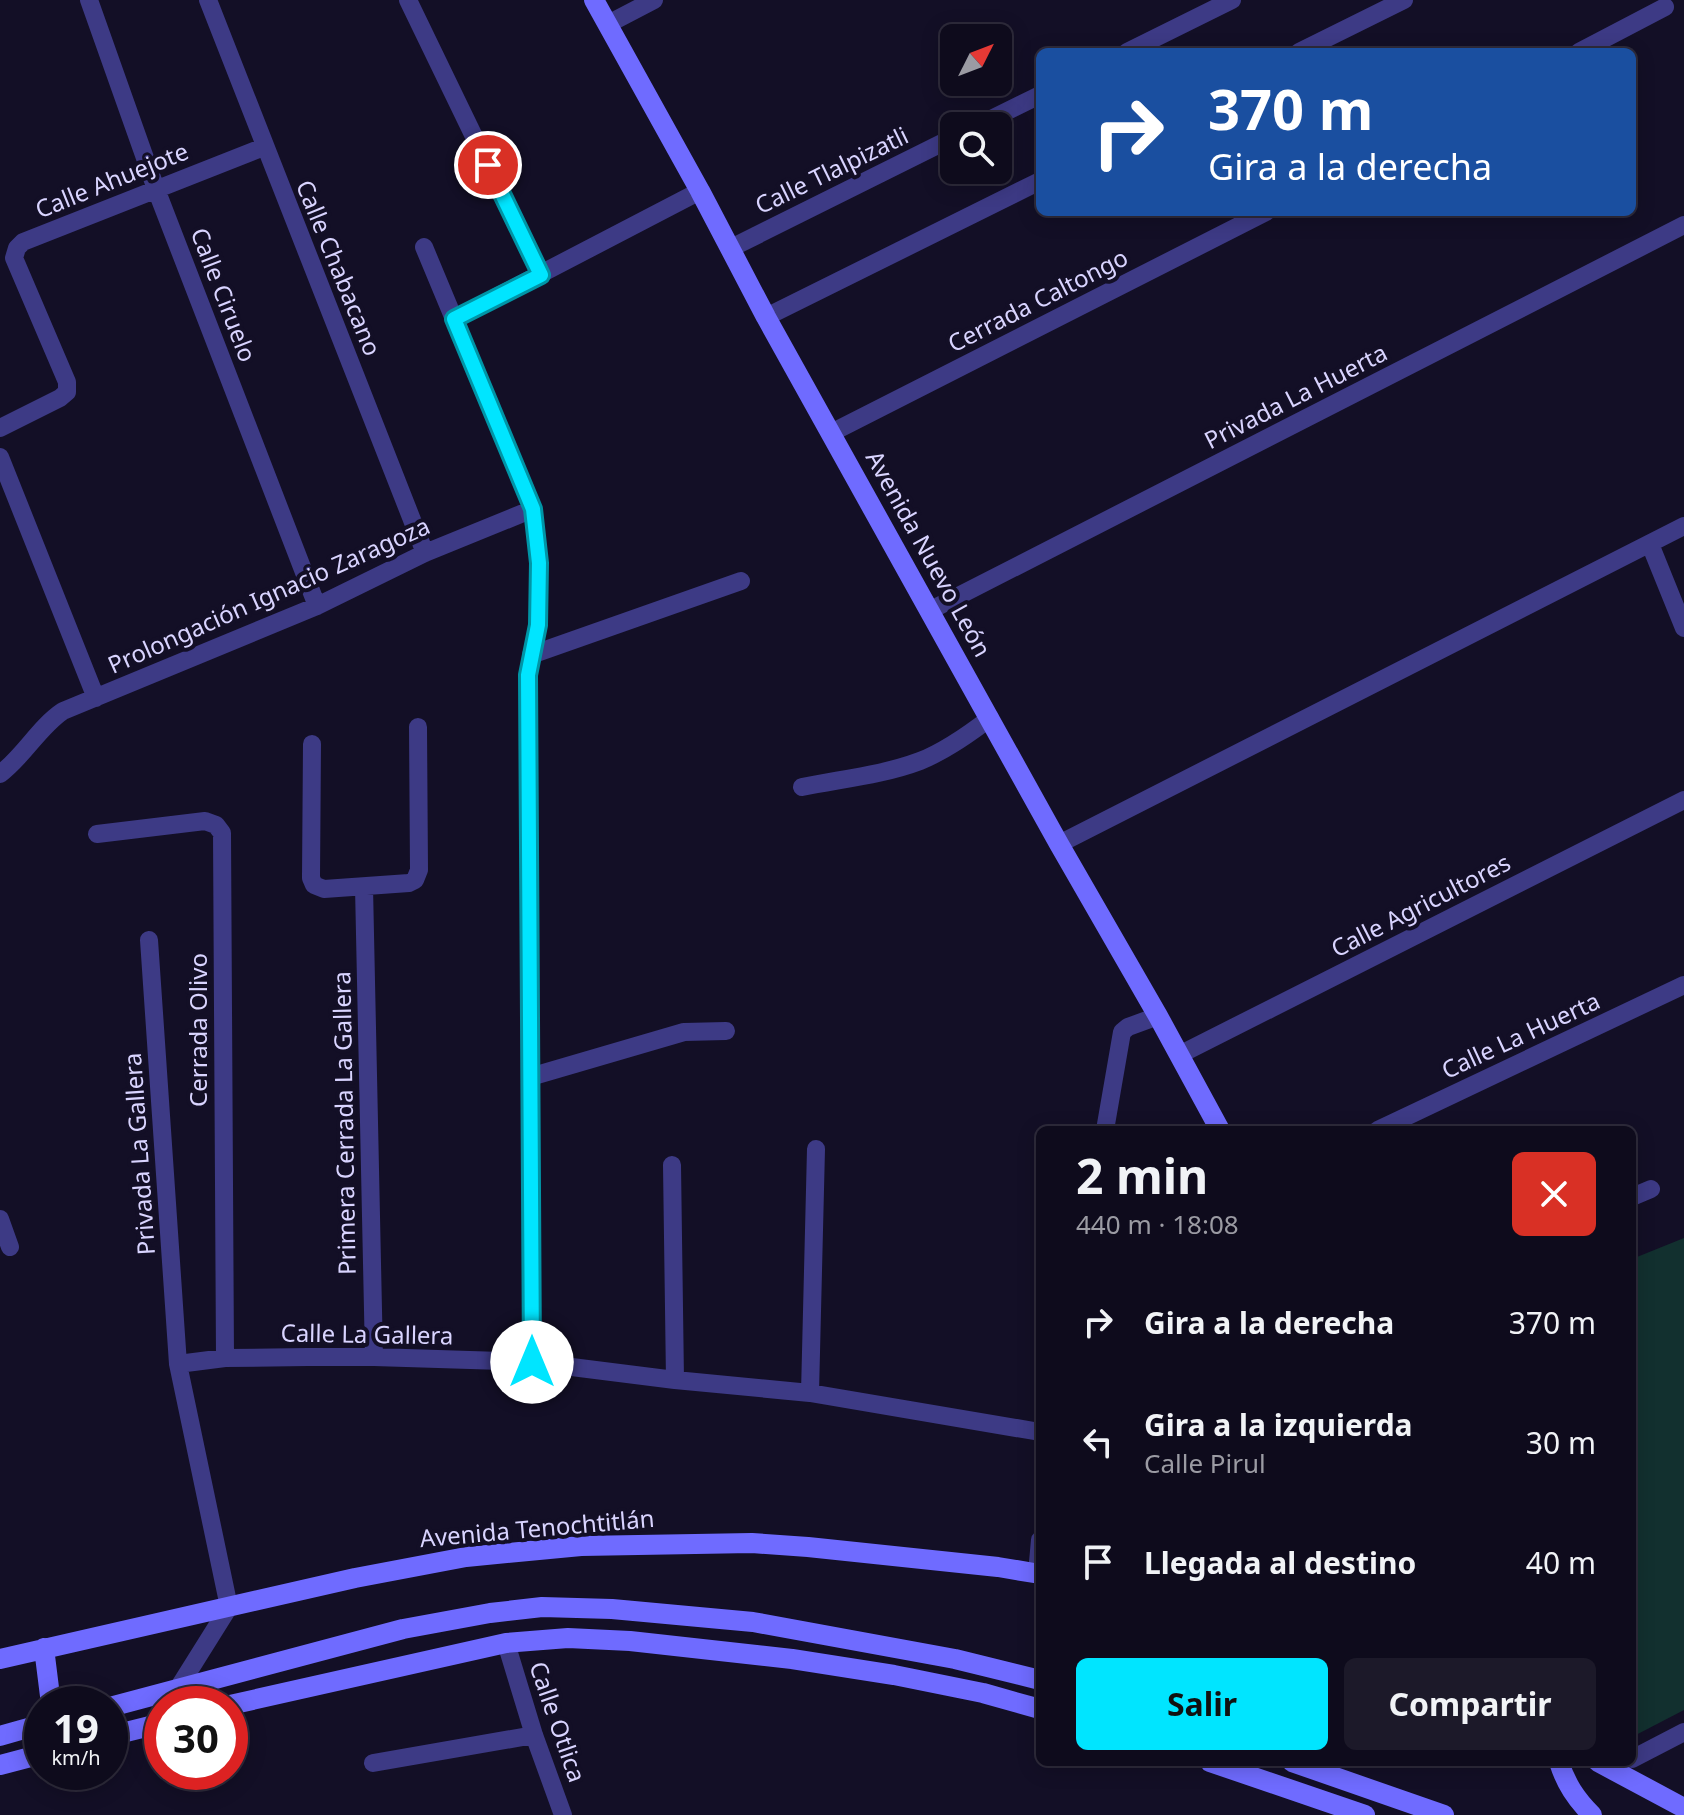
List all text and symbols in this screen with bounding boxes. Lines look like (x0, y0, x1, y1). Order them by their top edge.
north arrow (940, 24, 1012, 96)
map controls (940, 24, 1012, 184)
text: 370 m (1208, 70, 1373, 146)
icon: right (1076, 80, 1180, 184)
button: search (940, 112, 1012, 184)
street label: Calle Tlalpizatli (749, 118, 914, 221)
pin (454, 131, 522, 199)
street label: Calle Ahuejote (30, 134, 193, 225)
text: Gira a la derecha (1208, 142, 1492, 191)
icon: arrive (466, 143, 510, 187)
street label: Calle Chabacano (289, 175, 390, 360)
street label: Calle Ciruelo (184, 223, 265, 366)
street label: Cerrada Caltongo (942, 240, 1133, 359)
street label: Privada La Huerta (1198, 335, 1392, 456)
street label: Avenida Nuevo León (859, 444, 1000, 662)
street label: Prolongación Ignacio Zaragoza (102, 509, 435, 681)
street label: Calle Agricultores (1325, 845, 1516, 964)
street label: Cerrada Olivo (181, 953, 214, 1107)
street label: Primera Cerrada La Gallera (324, 971, 363, 1275)
street label: Calle La Huerta (1436, 983, 1605, 1086)
street label: Privada La Gallera (115, 1052, 162, 1256)
text: 2 min (1076, 1143, 1208, 1208)
button: close (1512, 1152, 1596, 1236)
text: 440 m · 18:08 (1076, 1206, 1239, 1242)
icon: right (1076, 1300, 1120, 1344)
text: Gira a la derecha (1144, 1302, 1394, 1343)
text: 370 m (1509, 1302, 1596, 1343)
street label: Calle La Gallera (280, 1315, 454, 1352)
position arrow (490, 1320, 574, 1404)
text: Gira a la izquierda (1144, 1404, 1413, 1445)
icon: left (1076, 1420, 1120, 1464)
text: 30 m (1526, 1422, 1596, 1463)
text: Calle Pirul (1144, 1445, 1266, 1481)
street label: Avenida Tenochtitlán (418, 1501, 656, 1554)
icon: arrive (1076, 1540, 1120, 1584)
text: Llegada al destino (1144, 1542, 1416, 1583)
text: 40 m (1526, 1542, 1596, 1583)
street label: Calle Otlica (522, 1657, 594, 1786)
button: Salir (1076, 1658, 1328, 1750)
button: Compartir (1344, 1658, 1596, 1750)
speed limit sign: 30 (144, 1686, 248, 1790)
text: 19 (53, 1700, 99, 1755)
text: km/h (51, 1744, 101, 1771)

